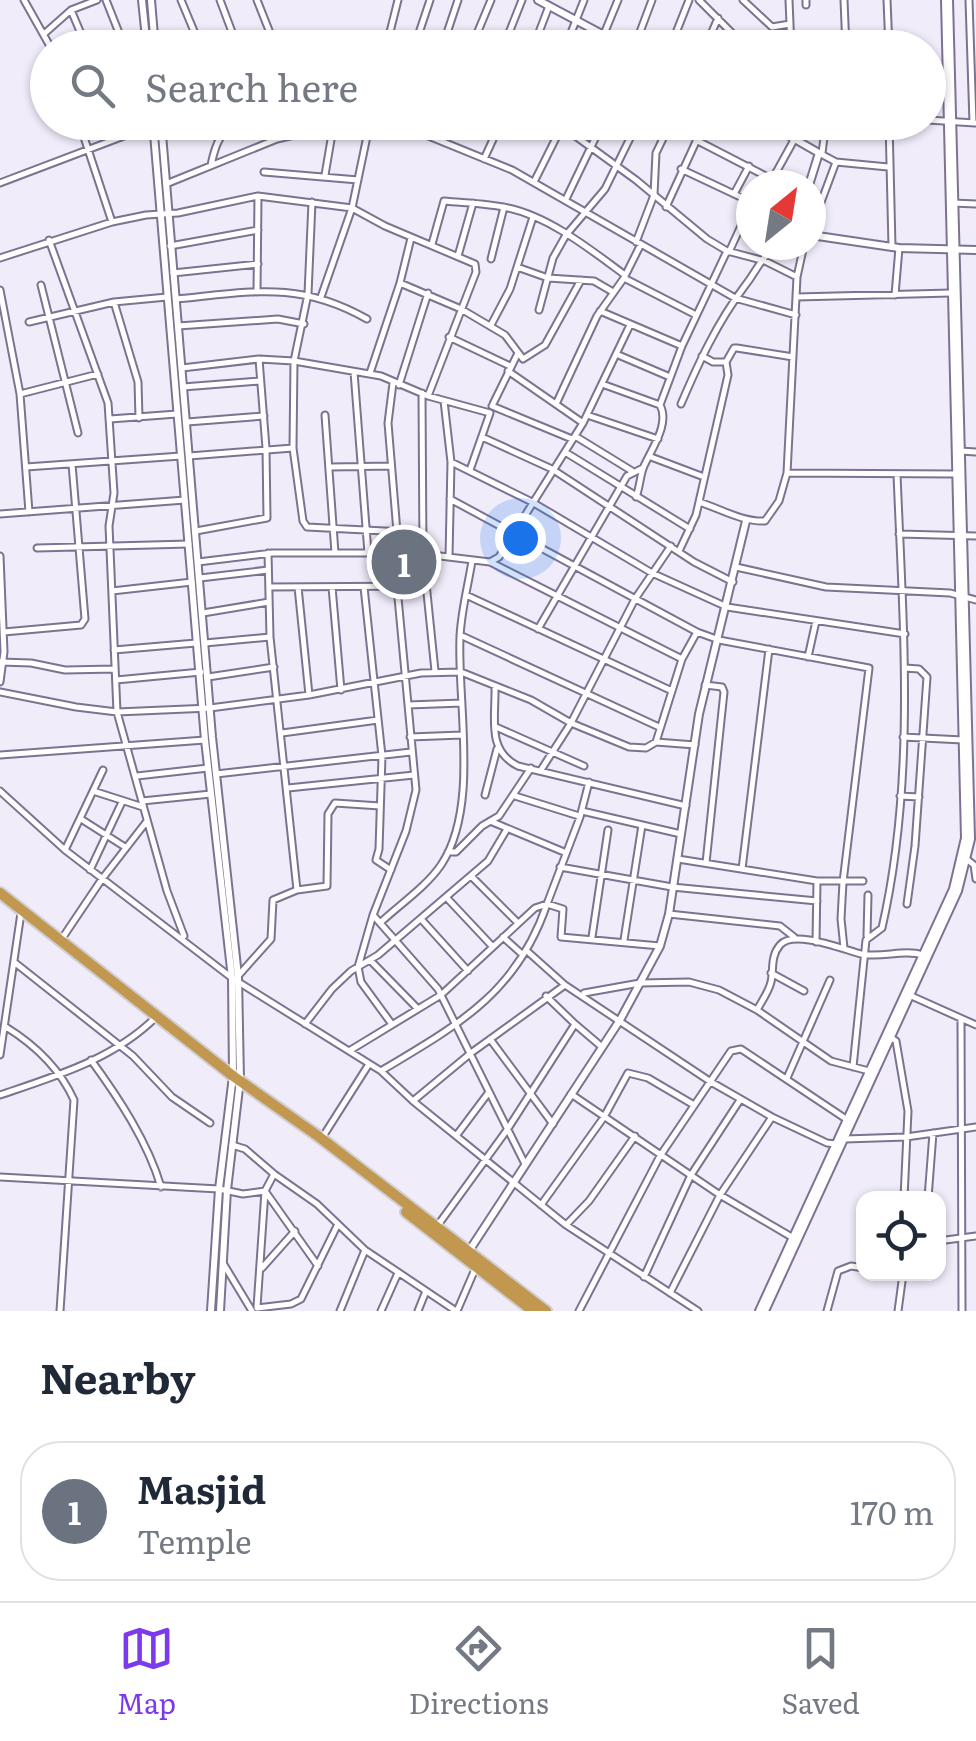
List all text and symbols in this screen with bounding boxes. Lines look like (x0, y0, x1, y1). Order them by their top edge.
search box (30, 30, 946, 140)
text: Search here (145, 57, 358, 114)
icon: search (65, 58, 120, 113)
north arrow (736, 170, 826, 260)
your location (495, 513, 546, 564)
pin: 1 (372, 524, 436, 600)
map controls (856, 1191, 946, 1281)
button: locate (856, 1191, 946, 1281)
text: Nearby (40, 1345, 196, 1407)
text: Masjid (137, 1459, 266, 1516)
text: 1 (68, 1487, 81, 1535)
text: 170 m (850, 1487, 934, 1535)
text: Temple (137, 1516, 252, 1564)
tab: Map (116, 1621, 176, 1723)
tab: Directions (409, 1621, 549, 1723)
tab: Saved (782, 1621, 860, 1723)

